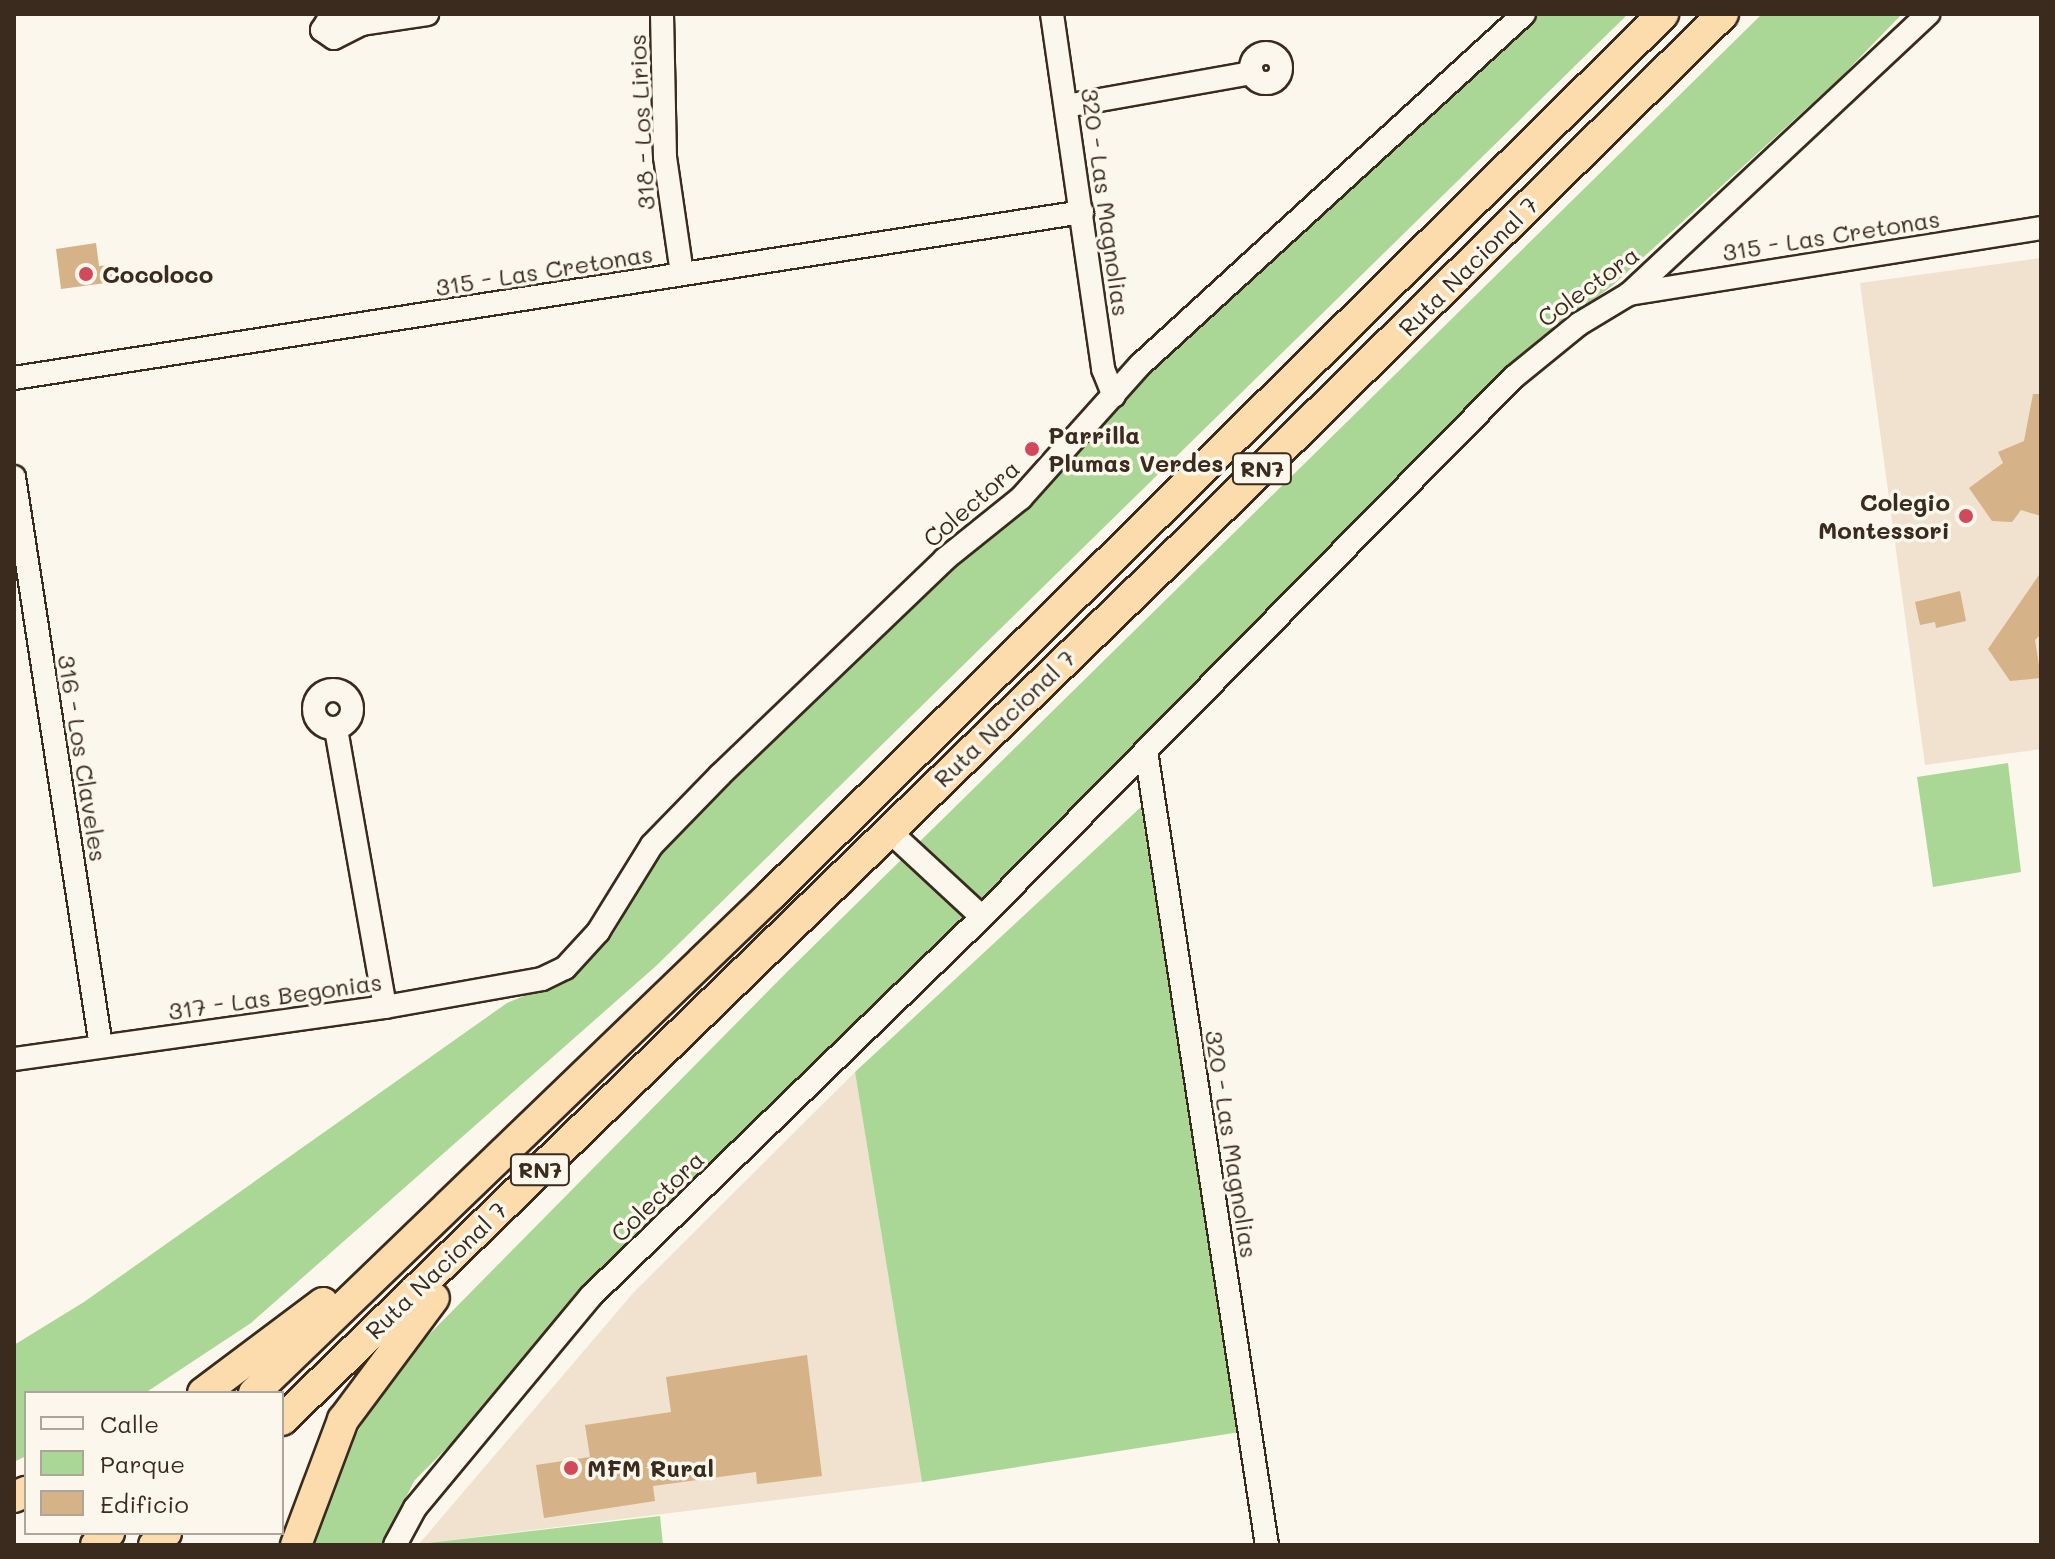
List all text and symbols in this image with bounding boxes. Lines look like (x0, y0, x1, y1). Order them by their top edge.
street label: 318 - Los Lirios (622, 33, 660, 211)
street label: 320 - Las Magnolias (1076, 86, 1136, 318)
street label: Ruta Nacional 7 (1392, 190, 1544, 342)
street label: 315 - Las Cretonas (1720, 204, 1942, 266)
street label: 315 - Las Cretonas (433, 239, 655, 301)
street label: Colectora (1532, 240, 1644, 332)
place label: Cocoloco (102, 260, 213, 288)
marker: Cocoloco (77, 265, 95, 283)
place label: Parrilla Plumas Verdes (1048, 421, 1223, 477)
marker: Parrilla Plumas Verdes (1023, 440, 1041, 458)
road number: RN7 (1230, 451, 1294, 487)
street label: Colectora (917, 453, 1025, 553)
place label: Colegio Montessori (1818, 488, 1950, 544)
marker: Colegio Montessori (1957, 507, 1975, 525)
street label: Ruta Nacional 7 (927, 643, 1081, 793)
street label: 316 - Los Claveles (52, 652, 114, 864)
street label: 317 - Las Begonias (166, 967, 384, 1025)
street label: 320 - Las Magnolias (1200, 1028, 1264, 1260)
street label: Colectora (605, 1145, 709, 1247)
road number: RN7 (508, 1152, 572, 1188)
street label: Ruta Nacional 7 (359, 1195, 513, 1345)
legend (24, 1391, 284, 1535)
text: Calle (100, 1408, 159, 1439)
text: Parque (100, 1448, 185, 1479)
place label: MFM Rural (587, 1454, 714, 1482)
marker: MFM Rural (562, 1459, 580, 1477)
text: Edificio (100, 1488, 189, 1519)

